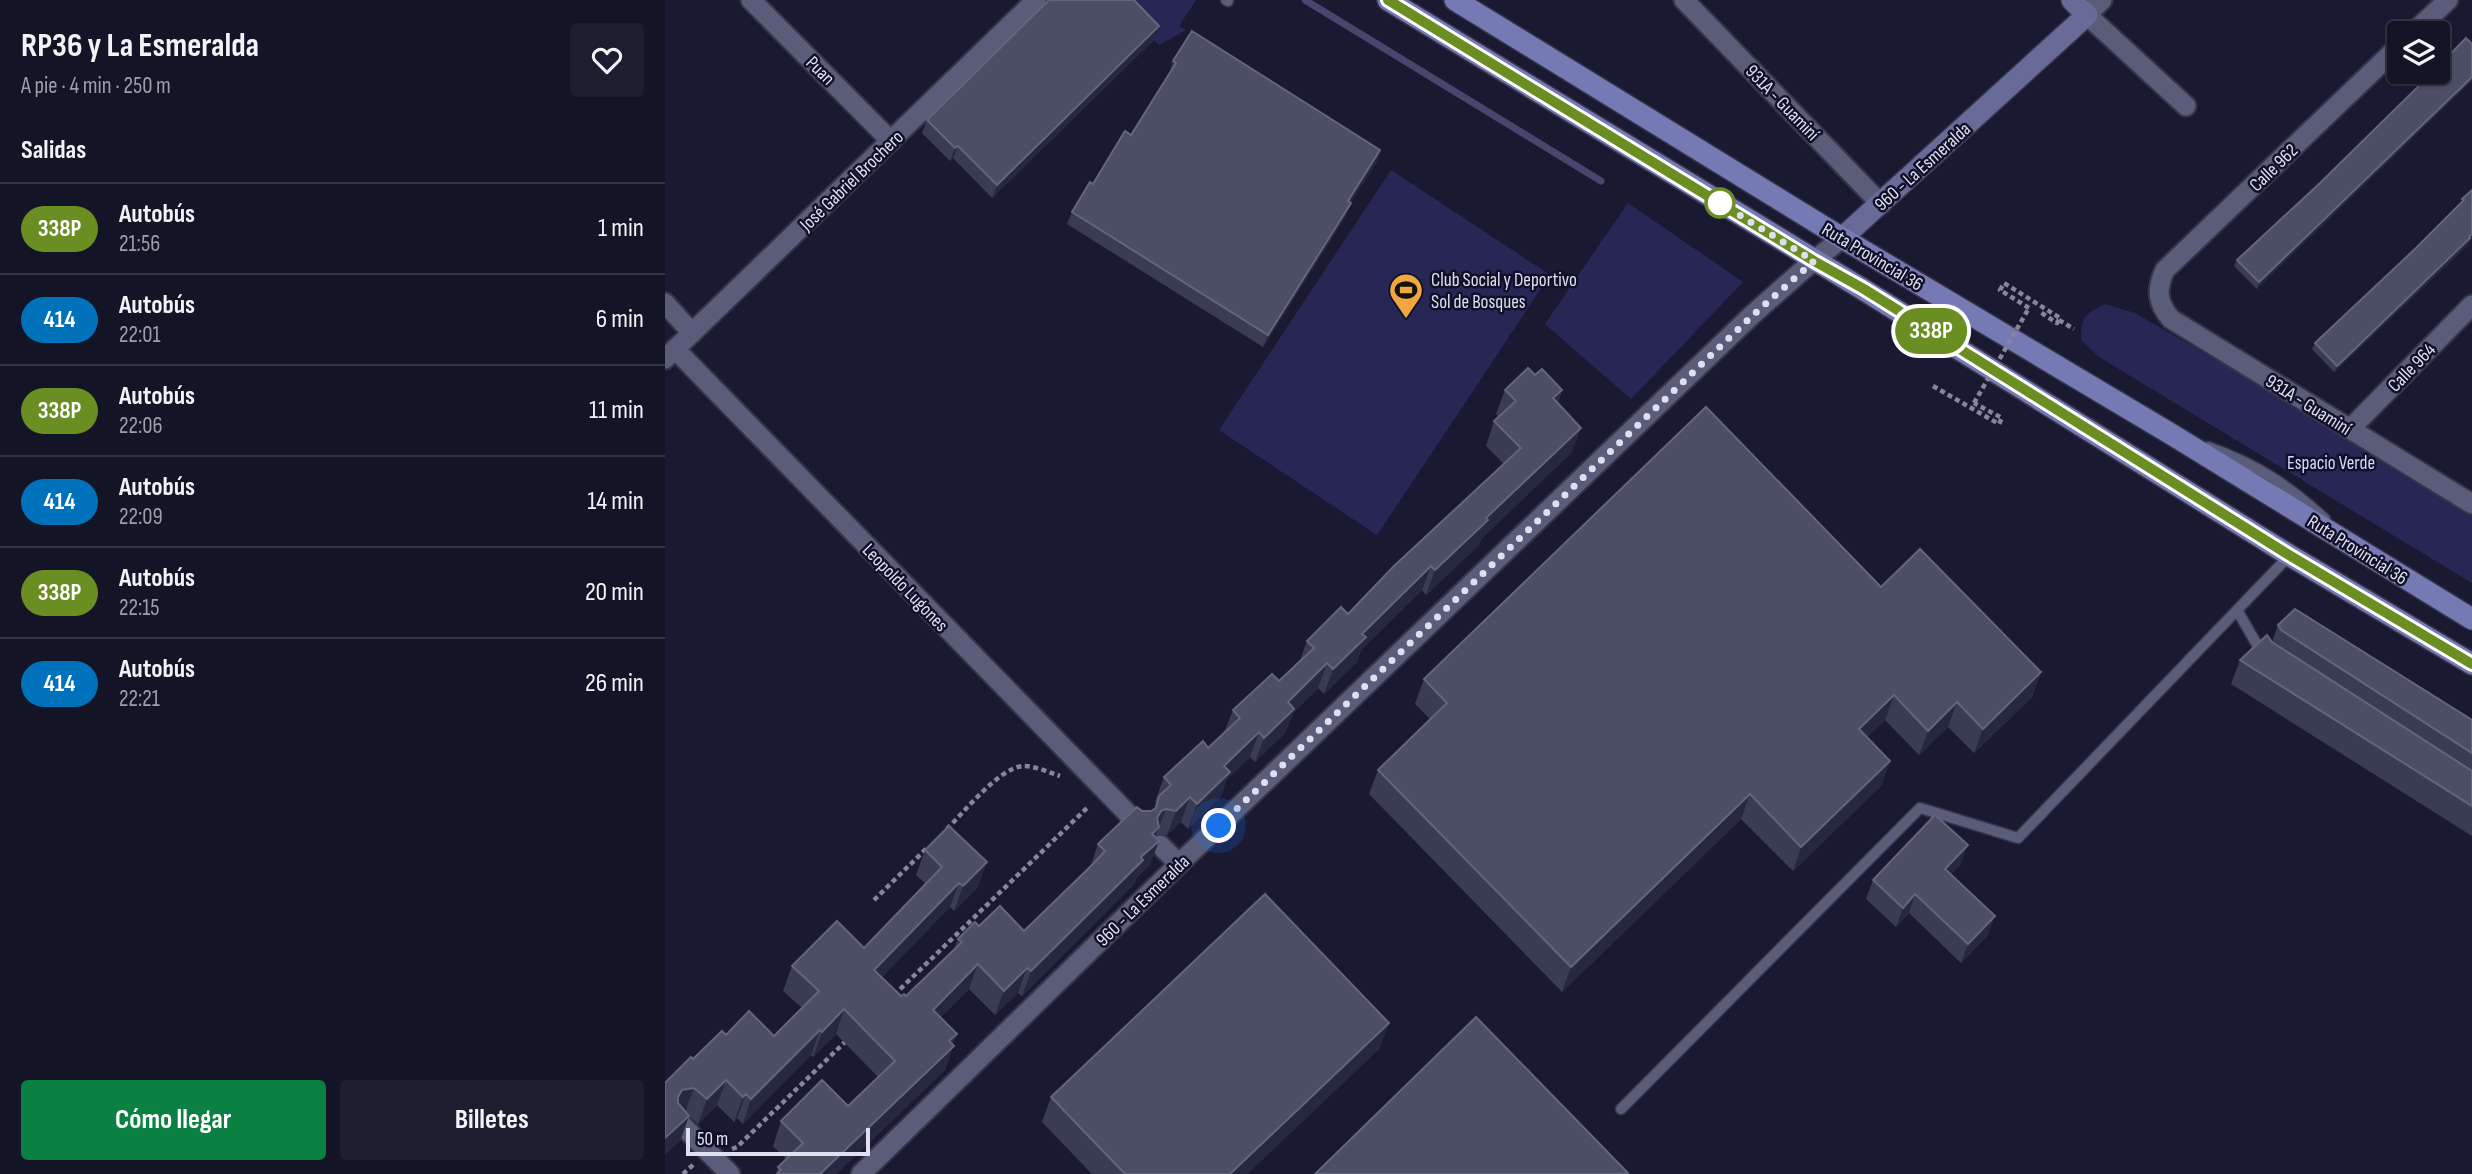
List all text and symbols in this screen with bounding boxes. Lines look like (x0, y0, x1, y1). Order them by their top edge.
map controls (2387, 21, 2450, 84)
button: layers (2387, 21, 2450, 84)
button: heart (570, 23, 644, 97)
text: RP36 y La Esmeralda (21, 26, 259, 66)
street label: Puan (801, 52, 839, 90)
street label: 931A - Guaminí (1740, 60, 1824, 146)
text: A pie · 4 min · 250 m (21, 72, 171, 100)
street label: 960 - La Esmeralda (1870, 118, 1976, 216)
street label: José Gabriel Brochero (795, 126, 909, 237)
text: Salidas (21, 135, 86, 166)
street label: Calle 962 (2245, 139, 2303, 197)
unlabelled marker (1705, 188, 1735, 218)
text: Autobús (119, 199, 195, 230)
text: 1 min (598, 213, 644, 244)
text: 338P (38, 214, 81, 243)
street label: Ruta Provincial 36 (1817, 218, 1927, 296)
text: 21:56 (119, 230, 160, 258)
place label: Club Social y Deportivo Sol de Bosques (1431, 269, 1577, 314)
sports icon: Club Social y Deportivo Sol de Bosques (1387, 271, 1425, 320)
text: Autobús (119, 290, 195, 321)
text: 6 min (596, 304, 644, 335)
text: 414 (44, 305, 75, 334)
line badge: 338P (1882, 308, 1980, 354)
text: 338P (1909, 316, 1953, 345)
text: 22:01 (119, 321, 161, 349)
street label: Calle 964 (2383, 339, 2441, 397)
street label: 931A - Guaminí (2261, 370, 2356, 441)
text: Autobús (119, 381, 195, 412)
text: 11 min (589, 395, 644, 426)
text: 338P (38, 396, 81, 425)
text: 22:06 (119, 412, 163, 440)
park label: Espacio Verde (2287, 452, 2375, 475)
text: Autobús (119, 472, 195, 503)
text: 14 min (587, 486, 644, 517)
text: 414 (44, 487, 75, 516)
text: 22:09 (119, 503, 163, 531)
street label: Ruta Provincial 36 (2303, 510, 2412, 590)
street label: Leopoldo Lugones (857, 539, 953, 637)
text: Autobús (119, 563, 195, 594)
text: 20 min (585, 577, 644, 608)
text: 338P (38, 578, 81, 607)
text: 22:15 (119, 594, 160, 622)
text: Autobús (119, 654, 195, 685)
text: 26 min (585, 668, 644, 699)
text: 414 (44, 669, 75, 698)
text: 22:21 (119, 685, 160, 713)
your location (1201, 808, 1236, 843)
street label: 960 - La Esmeralda (1091, 851, 1195, 951)
button: Cómo llegar (21, 1080, 326, 1160)
button: Billetes (340, 1080, 644, 1160)
scale bar (686, 1125, 870, 1157)
text: 50 m (697, 1128, 728, 1151)

